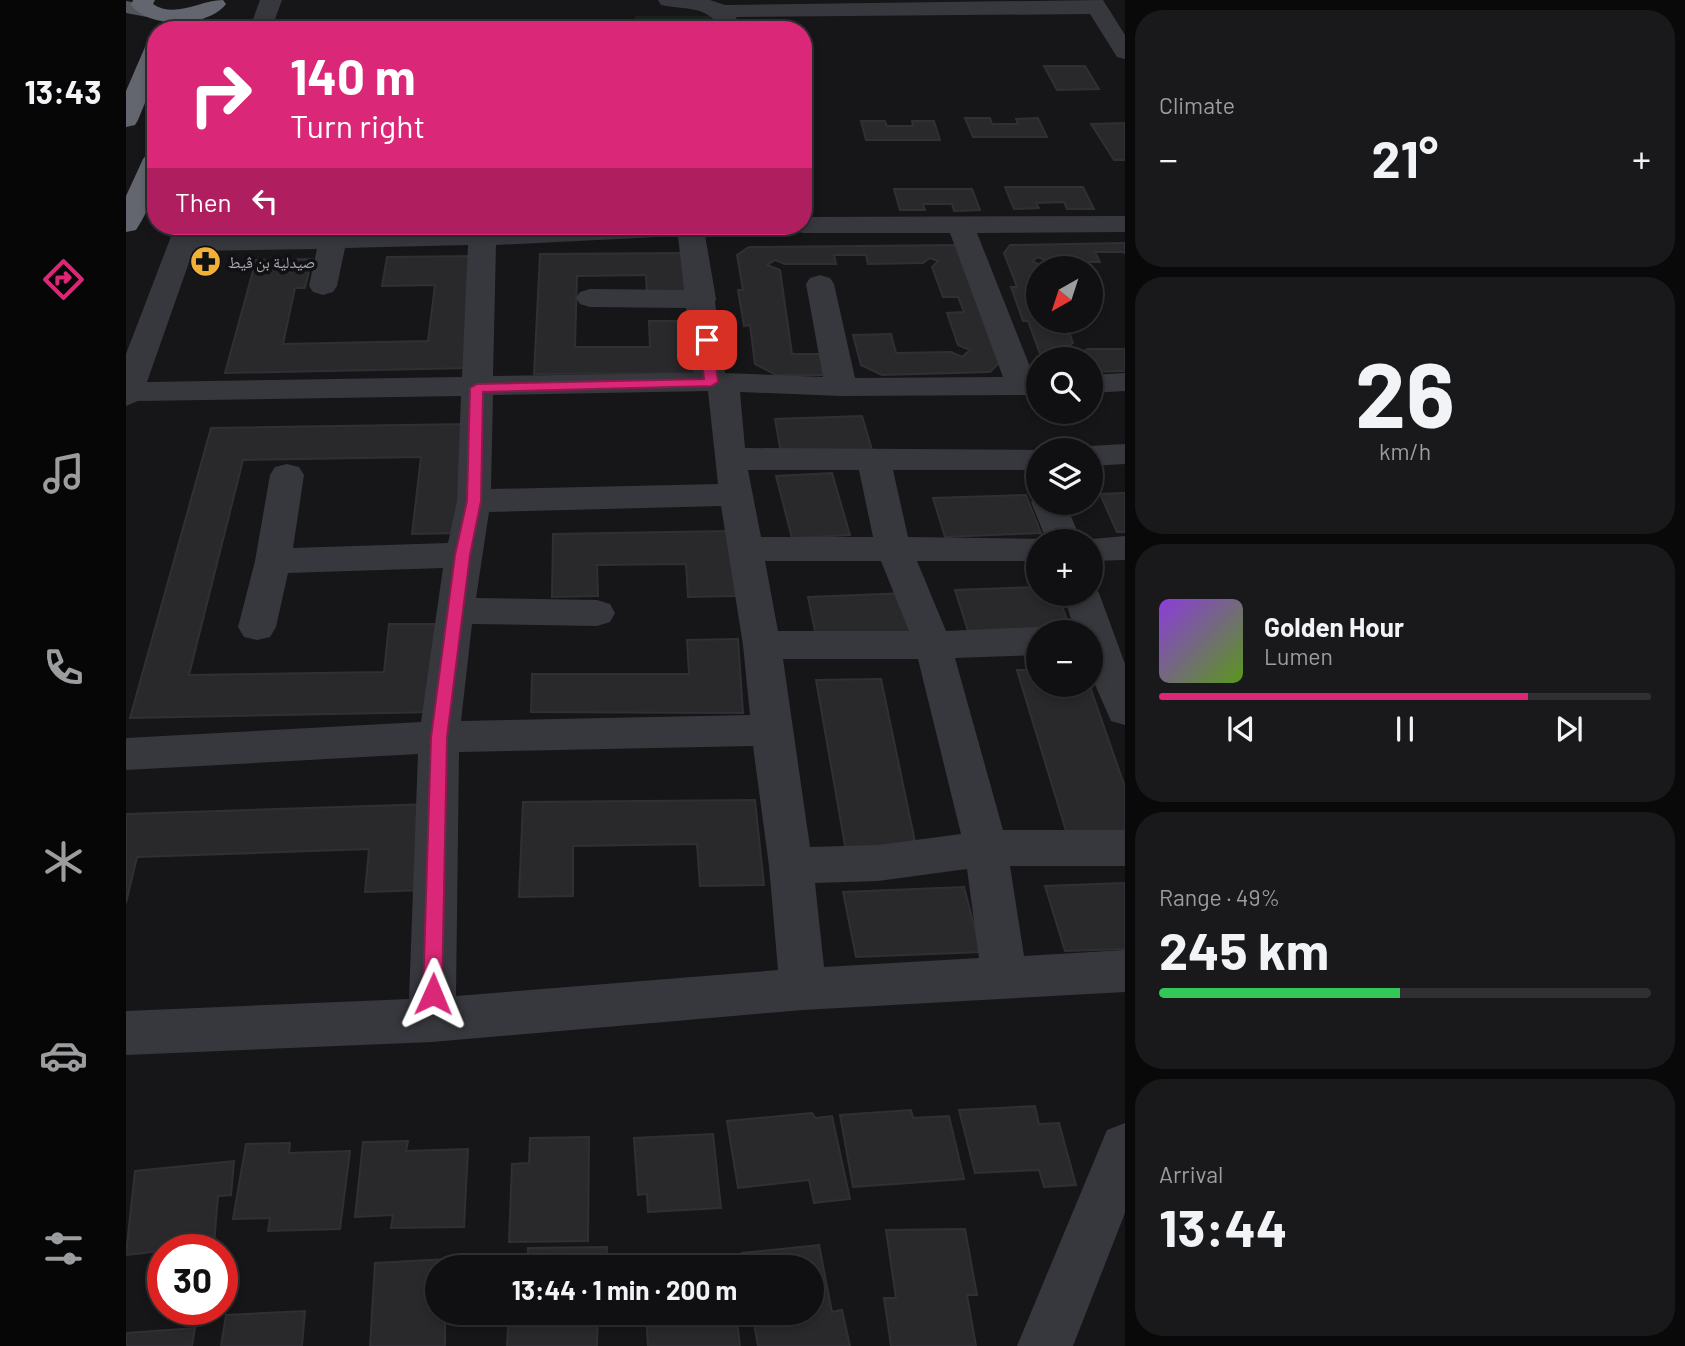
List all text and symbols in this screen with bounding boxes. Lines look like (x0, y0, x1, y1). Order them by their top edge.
text: 140 m (290, 46, 416, 105)
icon: right (175, 49, 266, 140)
text: 13:43 (25, 72, 101, 110)
text: Climate (1159, 91, 1235, 119)
text: Turn right (290, 106, 425, 144)
text: 21° (1372, 126, 1438, 188)
text: − (1159, 135, 1178, 181)
text: + (1632, 135, 1651, 181)
icon: left (246, 182, 284, 220)
text: Then (175, 186, 232, 217)
pharmacy icon: صيدلية بن ڤيط (188, 245, 222, 279)
place label: صيدلية بن ڤيط (228, 252, 315, 273)
icon: directions (39, 255, 88, 304)
north arrow (1026, 256, 1102, 332)
map controls (1026, 256, 1103, 697)
pin (677, 310, 737, 370)
icon: arrive (688, 321, 726, 359)
text: 26 (1355, 337, 1455, 446)
button: search (1026, 347, 1103, 424)
text: km/h (1379, 437, 1431, 465)
button: layers (1026, 438, 1103, 515)
icon: music (39, 449, 88, 498)
button: + (1026, 529, 1103, 606)
text: Golden Hour (1264, 611, 1404, 642)
button: − (1026, 620, 1103, 697)
text: Lumen (1264, 642, 1333, 670)
icon: phone (39, 643, 88, 692)
icon: previous (1222, 710, 1260, 748)
icon: pause (1386, 710, 1424, 748)
icon: next (1550, 710, 1588, 748)
icon: climate (39, 837, 88, 886)
text: Range · 49% (1159, 883, 1280, 911)
text: 245 km (1159, 918, 1329, 980)
position arrow (396, 957, 470, 1031)
icon: car (39, 1031, 88, 1080)
text: Arrival (1159, 1160, 1223, 1188)
text: 13:44 (1159, 1195, 1287, 1257)
icon: filters (39, 1224, 88, 1273)
speed limit sign: 30 (147, 1234, 238, 1325)
text: 13:44 · 1 min · 200 m (512, 1274, 737, 1305)

